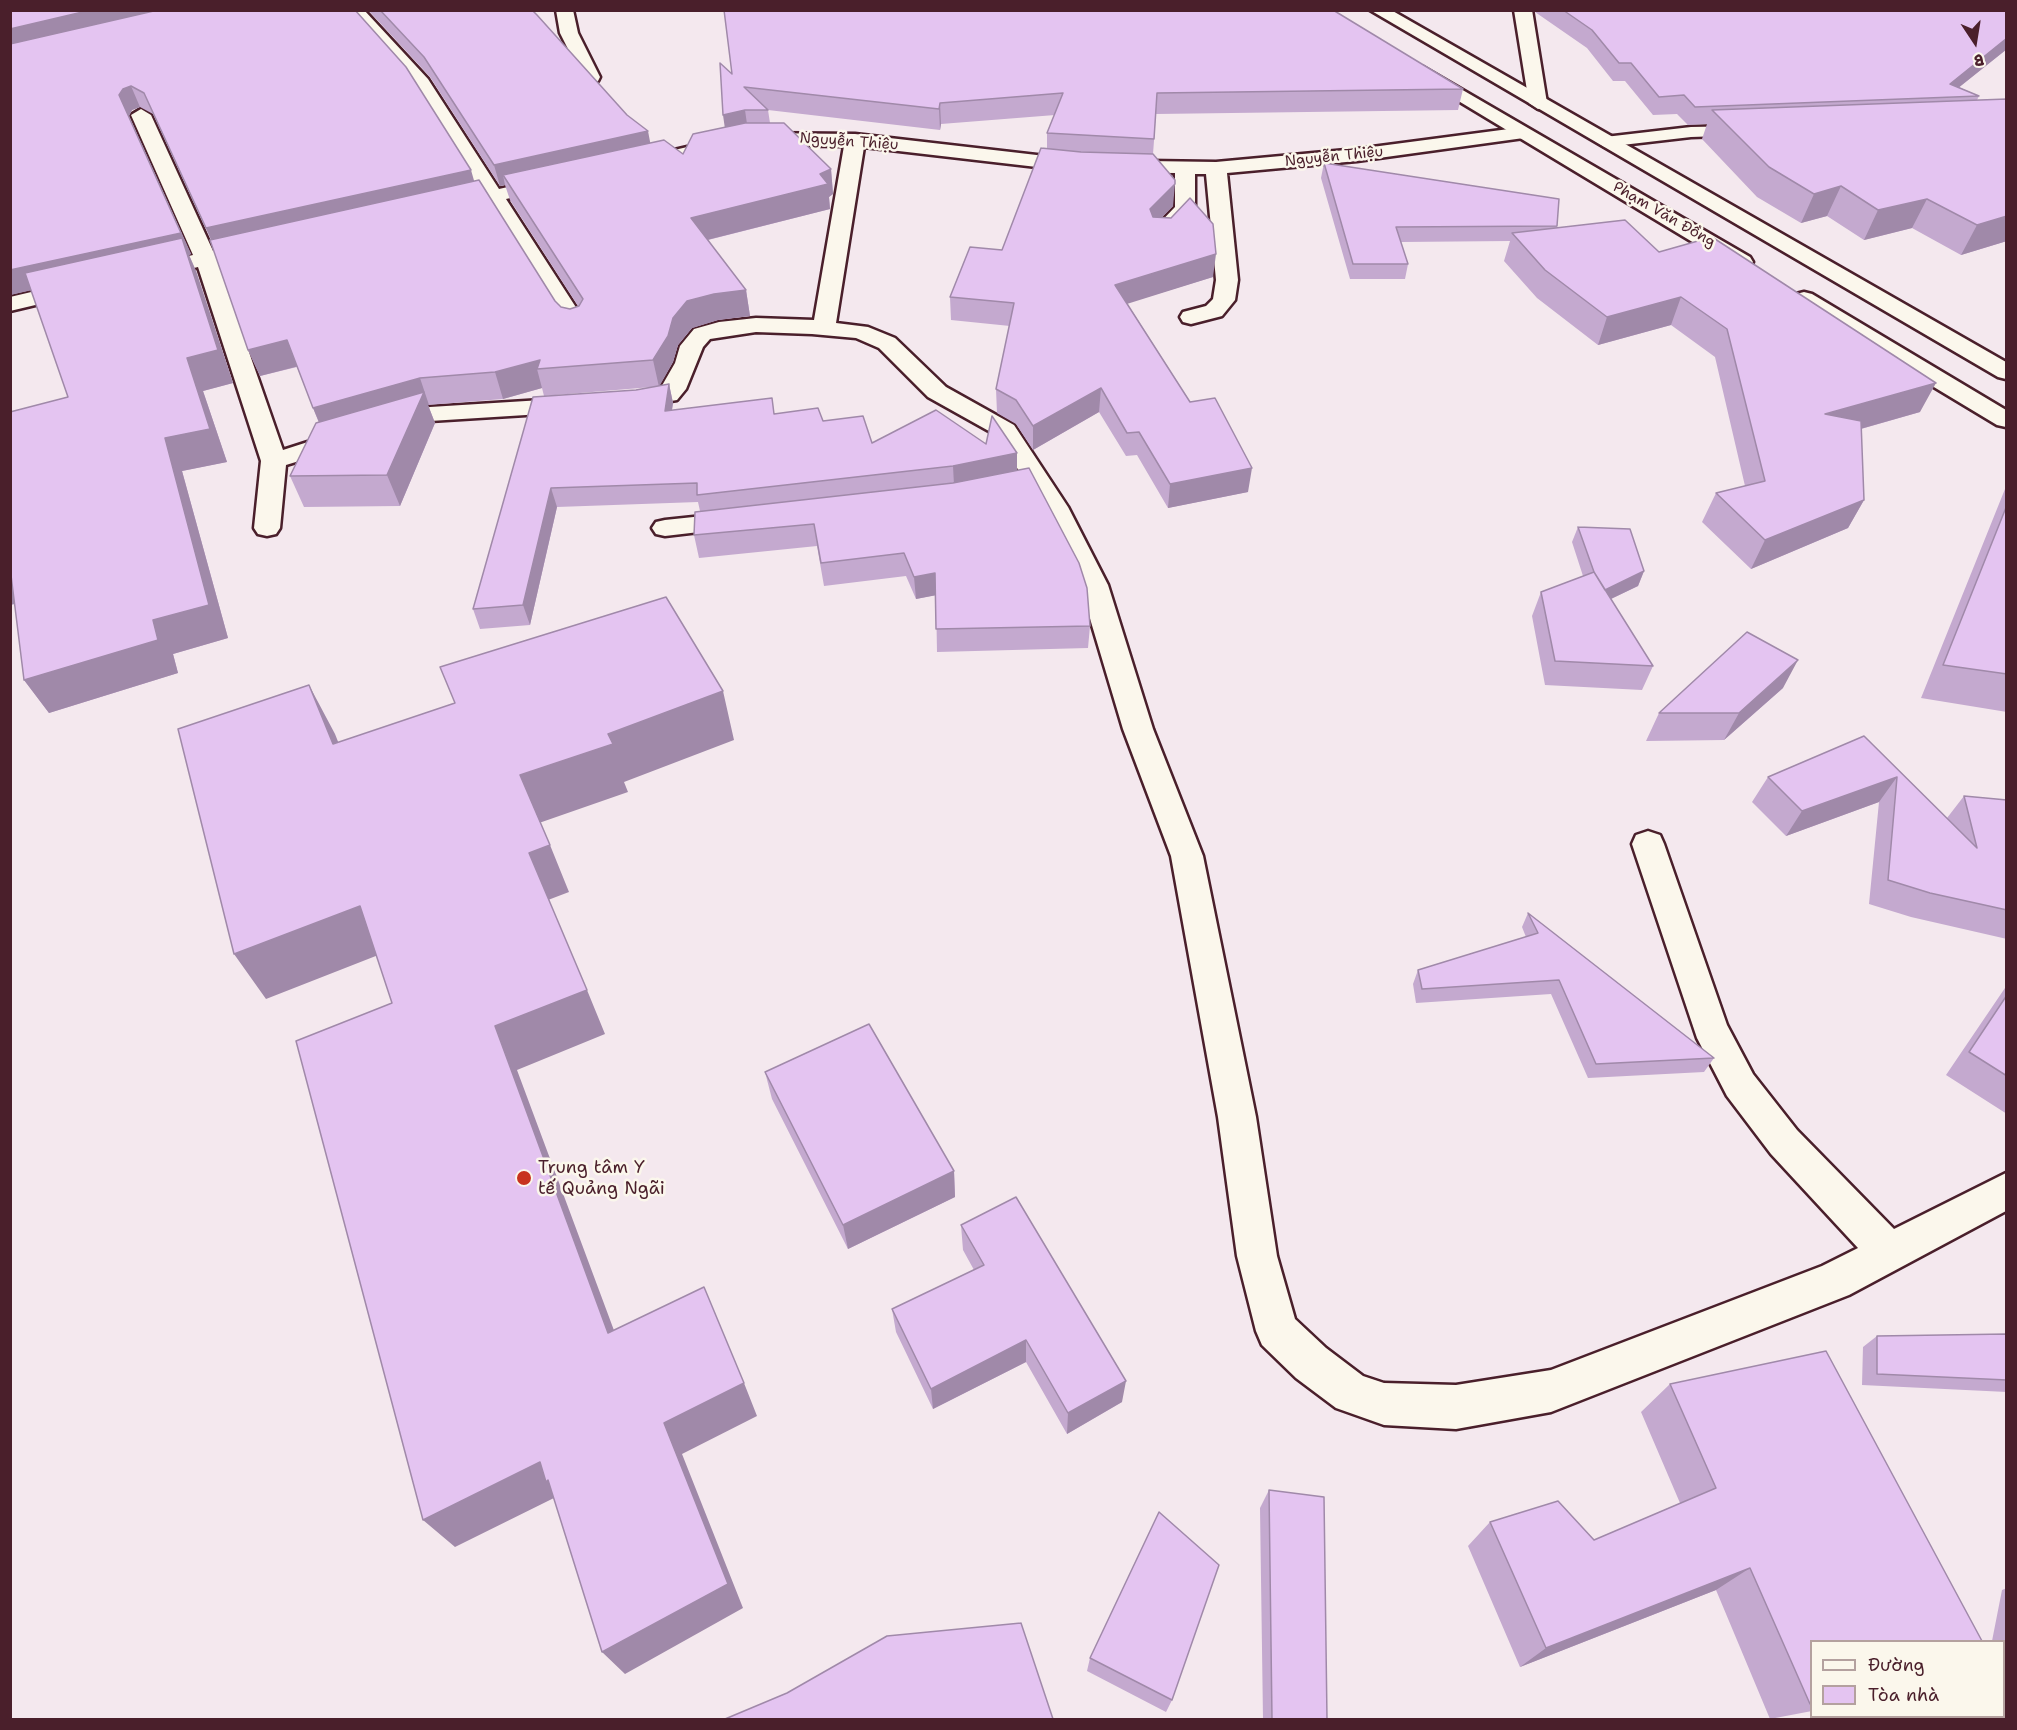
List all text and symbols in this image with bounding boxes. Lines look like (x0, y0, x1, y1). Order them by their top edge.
north arrow (1945, 12, 2005, 72)
text: B (1972, 49, 1986, 71)
street label: Nguyễn Thiệu (799, 130, 899, 154)
street label: Nguyễn Thiệu (1284, 143, 1384, 171)
street label: Phạm Văn Đồng (1610, 178, 1718, 252)
place label: Trung tâm Y tế Quảng Ngãi (538, 1157, 665, 1200)
marker: Trung tâm Y tế Quảng Ngãi (515, 1169, 533, 1187)
legend (1810, 1640, 2005, 1718)
text: Đường (1868, 1653, 1925, 1677)
text: Tòa nhà (1868, 1683, 1939, 1707)

